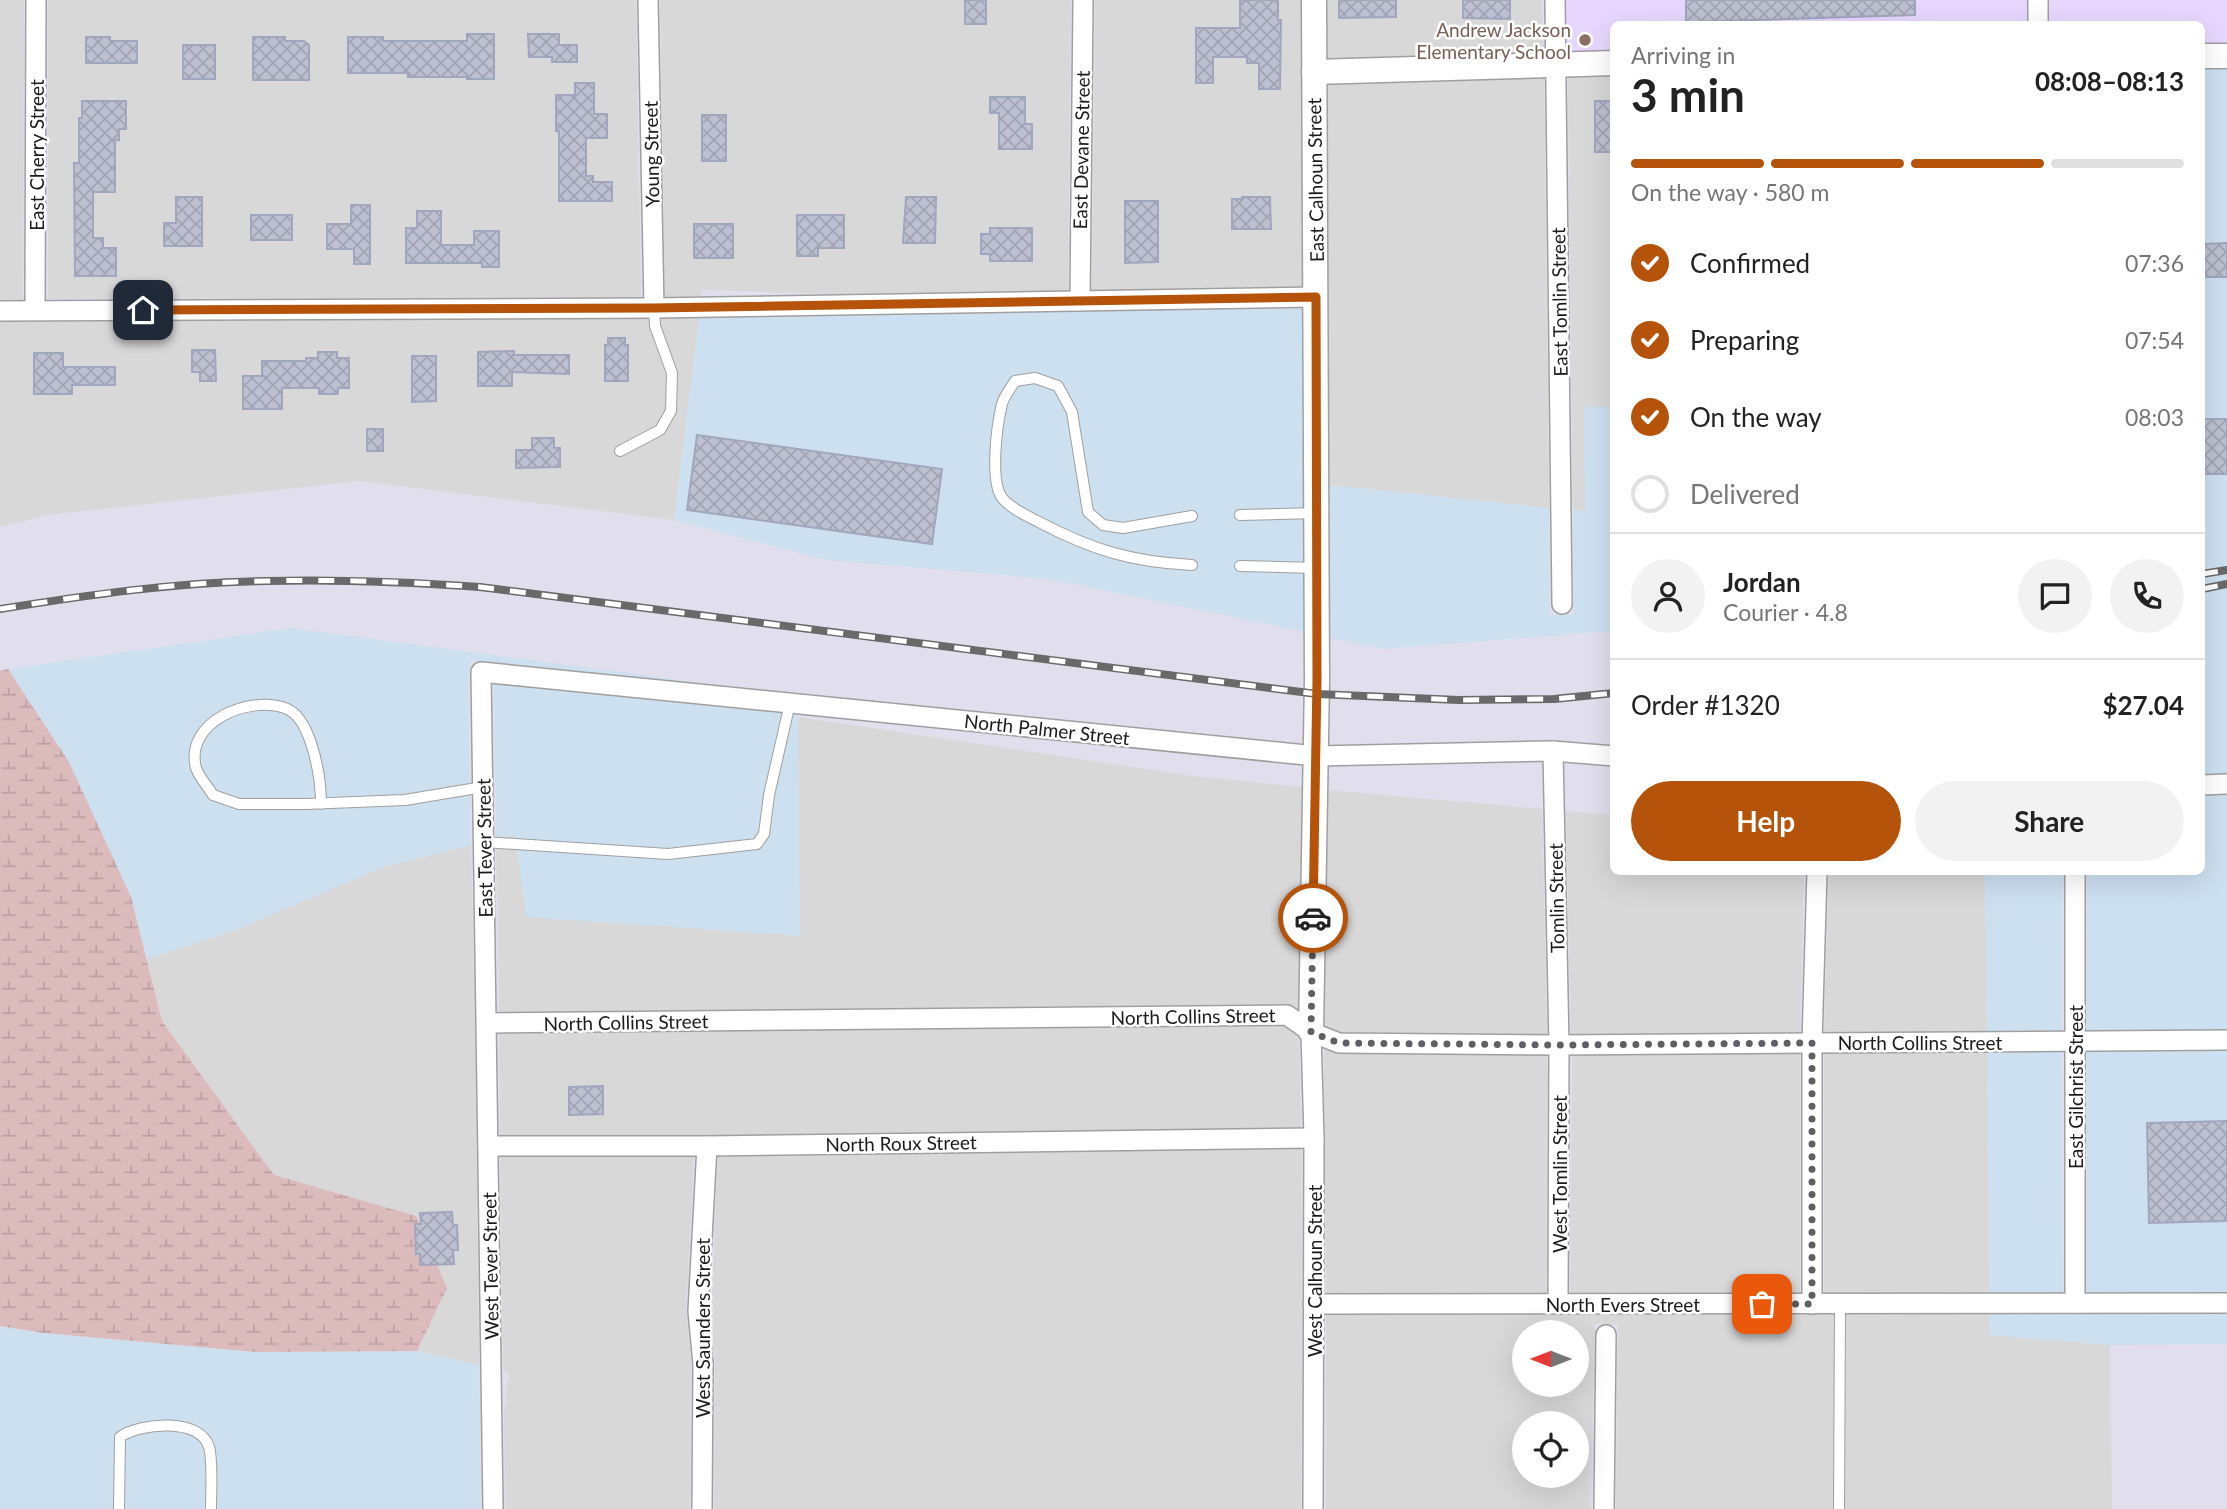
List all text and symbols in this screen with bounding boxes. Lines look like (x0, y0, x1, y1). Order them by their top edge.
place label: Andrew Jackson Elementary School (1416, 18, 1571, 63)
marker: Andrew Jackson Elementary School (1577, 32, 1593, 48)
text: Arriving in (1631, 41, 1735, 69)
text: 08:08–08:13 (2035, 65, 2184, 97)
text: 3 min (1631, 67, 1745, 122)
street label: East Devane Street (1068, 70, 1094, 230)
street label: East Cherry Street (25, 79, 48, 231)
street label: East Calhoun Street (1302, 97, 1328, 262)
street label: Young Street (639, 100, 663, 207)
text: On the way · 580 m (1631, 178, 1830, 206)
street label: East Tomlin Street (1546, 227, 1572, 377)
icon: check (1631, 244, 1669, 282)
text: Confirmed (1690, 247, 1810, 279)
text: 07:36 (2125, 249, 2184, 277)
pin (113, 280, 173, 340)
icon: home (124, 291, 162, 329)
icon: check (1631, 321, 1669, 359)
text: Preparing (1690, 324, 1799, 356)
text: 07:54 (2125, 326, 2184, 354)
icon: check (1631, 398, 1669, 436)
text: On the way (1690, 401, 1822, 433)
text: 08:03 (2125, 403, 2184, 431)
text: Delivered (1690, 478, 1800, 510)
button: person (1631, 559, 1705, 633)
button: chat (2018, 559, 2092, 633)
button: phone (2110, 559, 2184, 633)
text: Jordan (1723, 566, 1801, 598)
text: Courier · 4.8 (1723, 598, 1848, 626)
text: Order #1320 (1631, 689, 1780, 721)
text: $27.04 (2102, 689, 2184, 721)
street label: North Palmer Street (963, 709, 1131, 749)
street label: East Tever Street (471, 778, 497, 918)
button: Help (1631, 781, 1901, 861)
button: Share (1915, 781, 2184, 861)
street label: Tomlin Street (1544, 843, 1568, 953)
courier (1278, 883, 1348, 953)
icon: car (1294, 899, 1332, 937)
street label: North Collins Street (1110, 1003, 1276, 1029)
street label: East Gilchrist Street (2064, 1005, 2087, 1169)
street label: North Collins Street (543, 1009, 709, 1035)
street label: North Collins Street (1838, 1031, 2003, 1054)
street label: West Tomlin Street (1548, 1095, 1571, 1253)
street label: North Roux Street (825, 1130, 977, 1156)
street label: West Calhoun Street (1303, 1185, 1326, 1357)
street label: West Tever Street (477, 1192, 503, 1340)
street label: West Saunders Street (691, 1238, 714, 1418)
pin (1732, 1274, 1792, 1334)
icon: bag (1743, 1285, 1781, 1323)
street label: North Evers Street (1546, 1293, 1700, 1316)
north arrow (1512, 1320, 1589, 1396)
map controls (1512, 1320, 1589, 1488)
button: locate (1512, 1411, 1589, 1488)

